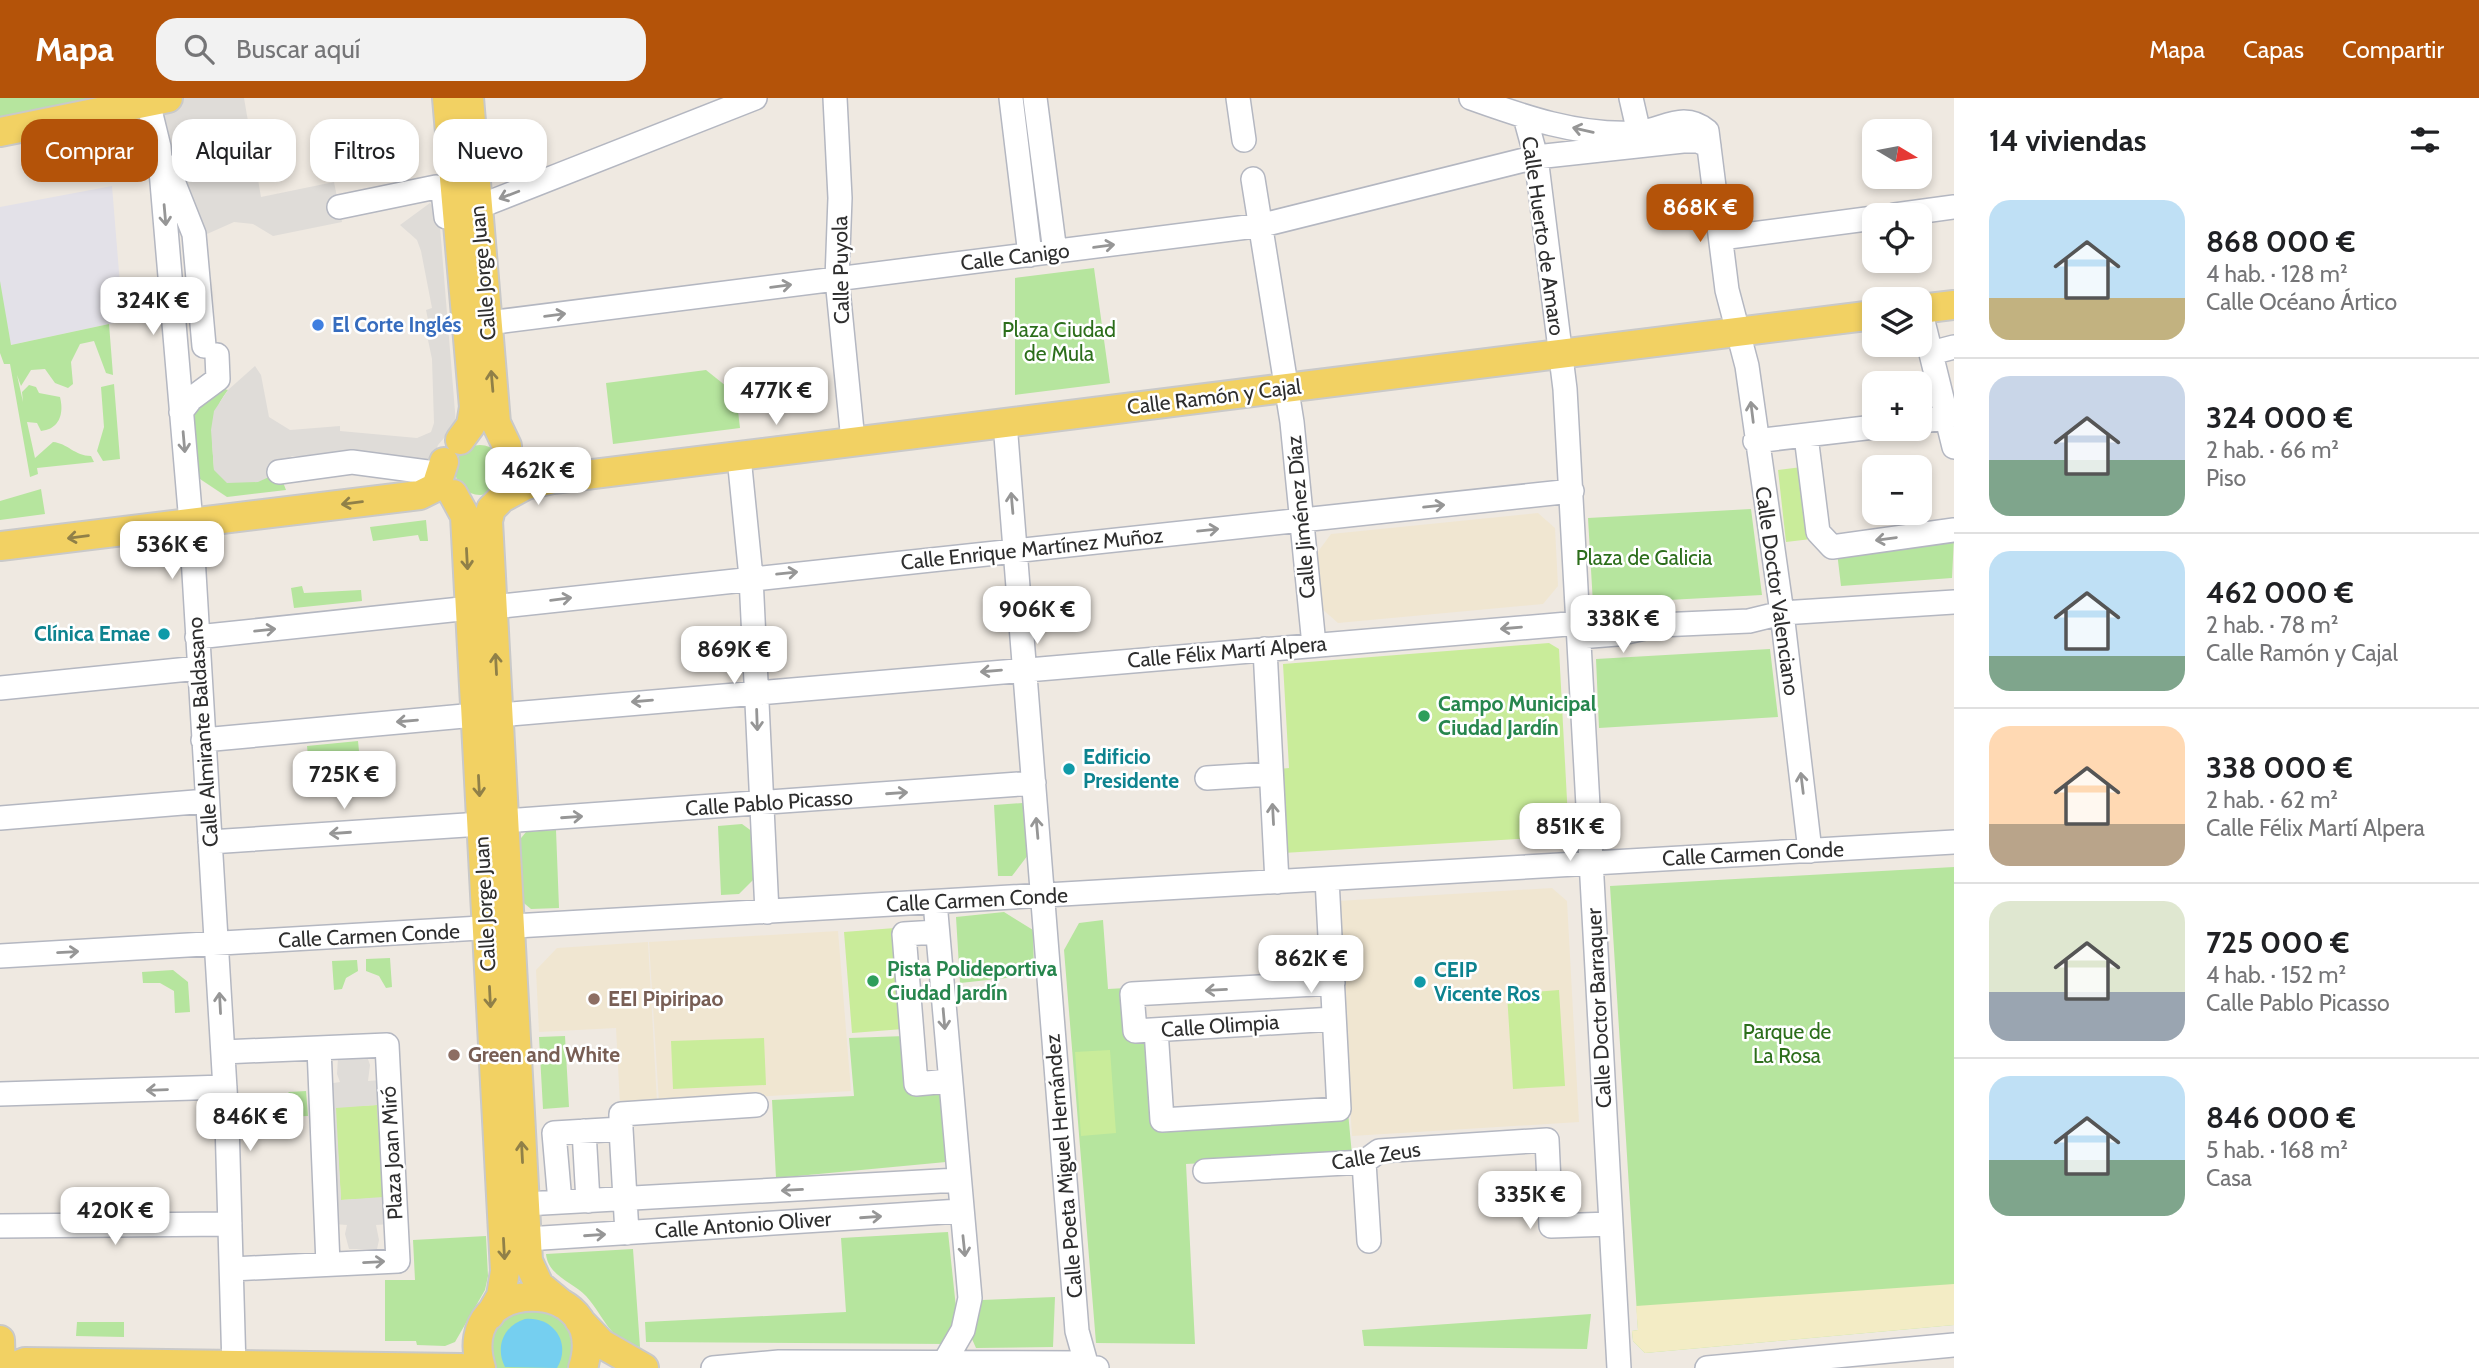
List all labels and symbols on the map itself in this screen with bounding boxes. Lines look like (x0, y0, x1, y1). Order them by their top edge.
north arrow (1862, 119, 1932, 189)
one-way arrow (1572, 123, 1595, 137)
street label: Calle Huerto de Amaro (1517, 135, 1570, 337)
pin: 868K € (1643, 184, 1757, 244)
one-way arrow (499, 189, 520, 202)
one-way arrow (159, 203, 172, 226)
street label: Calle Jorge Juan (464, 205, 501, 342)
street label: Calle Puyola (827, 216, 854, 324)
street label: Calle Canigo (959, 237, 1071, 276)
one-way arrow (1092, 239, 1115, 252)
pin: 324K € (96, 278, 210, 337)
one-way arrow (769, 280, 792, 293)
one-way arrow (544, 308, 566, 321)
place label: El Corte Inglés (332, 312, 461, 337)
marker: El Corte Inglés (310, 317, 326, 333)
park label: Plaza Ciudad de Mula (1002, 317, 1116, 366)
pin: 477K € (719, 368, 833, 427)
one-way arrow (485, 370, 498, 392)
street label: Calle Ramón y Cajal (1125, 373, 1303, 421)
one-way arrow (1745, 401, 1758, 424)
one-way arrow (178, 430, 191, 453)
street label: Calle Jiménez Díaz (1281, 434, 1320, 600)
pin: 462K € (481, 448, 595, 507)
street label: Calle Doctor Valenciano (1750, 485, 1805, 697)
one-way arrow (1005, 493, 1018, 515)
one-way arrow (341, 497, 364, 510)
one-way arrow (1422, 499, 1445, 512)
pin: 536K € (115, 522, 229, 581)
street label: Calle Enrique Martínez Muñoz (899, 522, 1165, 575)
one-way arrow (1196, 524, 1219, 537)
one-way arrow (67, 530, 90, 543)
one-way arrow (1876, 533, 1898, 546)
park label: Plaza de Galicia (1576, 545, 1712, 570)
one-way arrow (461, 547, 474, 570)
one-way arrow (775, 567, 797, 580)
pin: 906K € (980, 587, 1094, 646)
one-way arrow (549, 592, 571, 605)
pin: 338K € (1566, 596, 1680, 655)
street label: Calle Almirante Baldasano (182, 616, 223, 848)
place label: Clínica Emae (34, 621, 150, 646)
one-way arrow (1500, 622, 1522, 635)
one-way arrow (254, 623, 276, 636)
marker: Clínica Emae (156, 626, 172, 642)
pin: 869K € (677, 626, 791, 686)
street label: Calle Félix Martí Alpera (1126, 630, 1328, 673)
one-way arrow (489, 653, 502, 676)
one-way arrow (980, 665, 1003, 678)
place label: Campo Municipal Ciudad Jardín (1438, 691, 1597, 740)
one-way arrow (631, 695, 654, 708)
marker: Campo Municipal Ciudad Jardín (1416, 708, 1432, 724)
one-way arrow (751, 709, 764, 732)
one-way arrow (397, 715, 419, 728)
place label: Edificio Presidente (1083, 744, 1179, 793)
pin: 725K € (287, 752, 401, 811)
marker: Edificio Presidente (1061, 761, 1077, 777)
one-way arrow (1795, 772, 1808, 795)
one-way arrow (473, 774, 486, 797)
street label: Calle Pablo Picasso (684, 784, 854, 821)
one-way arrow (885, 787, 908, 800)
one-way arrow (1267, 803, 1280, 826)
pin: 851K € (1513, 804, 1627, 863)
one-way arrow (561, 810, 583, 823)
one-way arrow (1030, 817, 1043, 840)
one-way arrow (329, 827, 352, 840)
street label: Calle Jorge Juan (468, 836, 501, 972)
street label: Calle Carmen Conde (1661, 836, 1845, 871)
street label: Calle Carmen Conde (885, 882, 1069, 917)
street label: Calle Doctor Barraquer (1581, 907, 1616, 1109)
street label: Calle Carmen Conde (277, 918, 461, 953)
pin: 862K € (1254, 936, 1368, 995)
one-way arrow (56, 946, 79, 959)
place label: Pista Polideportiva Ciudad Jardín (887, 956, 1058, 1005)
place label: CEIP Vicente Ros (1434, 957, 1540, 1006)
marker: Pista Polideportiva Ciudad Jardín (865, 973, 881, 989)
marker: CEIP Vicente Ros (1412, 974, 1428, 990)
one-way arrow (1204, 983, 1227, 996)
one-way arrow (484, 986, 497, 1009)
place label: EEI Pipiripao (608, 986, 723, 1011)
marker: EEI Pipiripao (586, 991, 602, 1007)
one-way arrow (213, 992, 226, 1015)
one-way arrow (938, 1007, 951, 1030)
street label: Calle Olimpia (1160, 1009, 1280, 1042)
park label: Parque de La Rosa (1743, 1019, 1832, 1068)
street label: Calle Poeta Miguel Hernández (1039, 1033, 1088, 1299)
place label: Green and White (468, 1042, 620, 1067)
marker: Green and White (446, 1047, 462, 1063)
one-way arrow (145, 1083, 168, 1096)
street label: Plaza Joan Miró (376, 1085, 407, 1221)
pin: 846K € (193, 1094, 307, 1153)
street label: Calle Zeus (1330, 1136, 1422, 1175)
one-way arrow (515, 1141, 528, 1164)
pin: 335K € (1473, 1172, 1587, 1231)
one-way arrow (780, 1184, 803, 1197)
pin: 420K € (58, 1188, 172, 1247)
street label: Calle Antonio Oliver (654, 1206, 832, 1243)
one-way arrow (859, 1210, 881, 1223)
one-way arrow (583, 1228, 606, 1241)
one-way arrow (958, 1234, 971, 1257)
one-way arrow (498, 1237, 511, 1260)
one-way arrow (362, 1255, 385, 1268)

